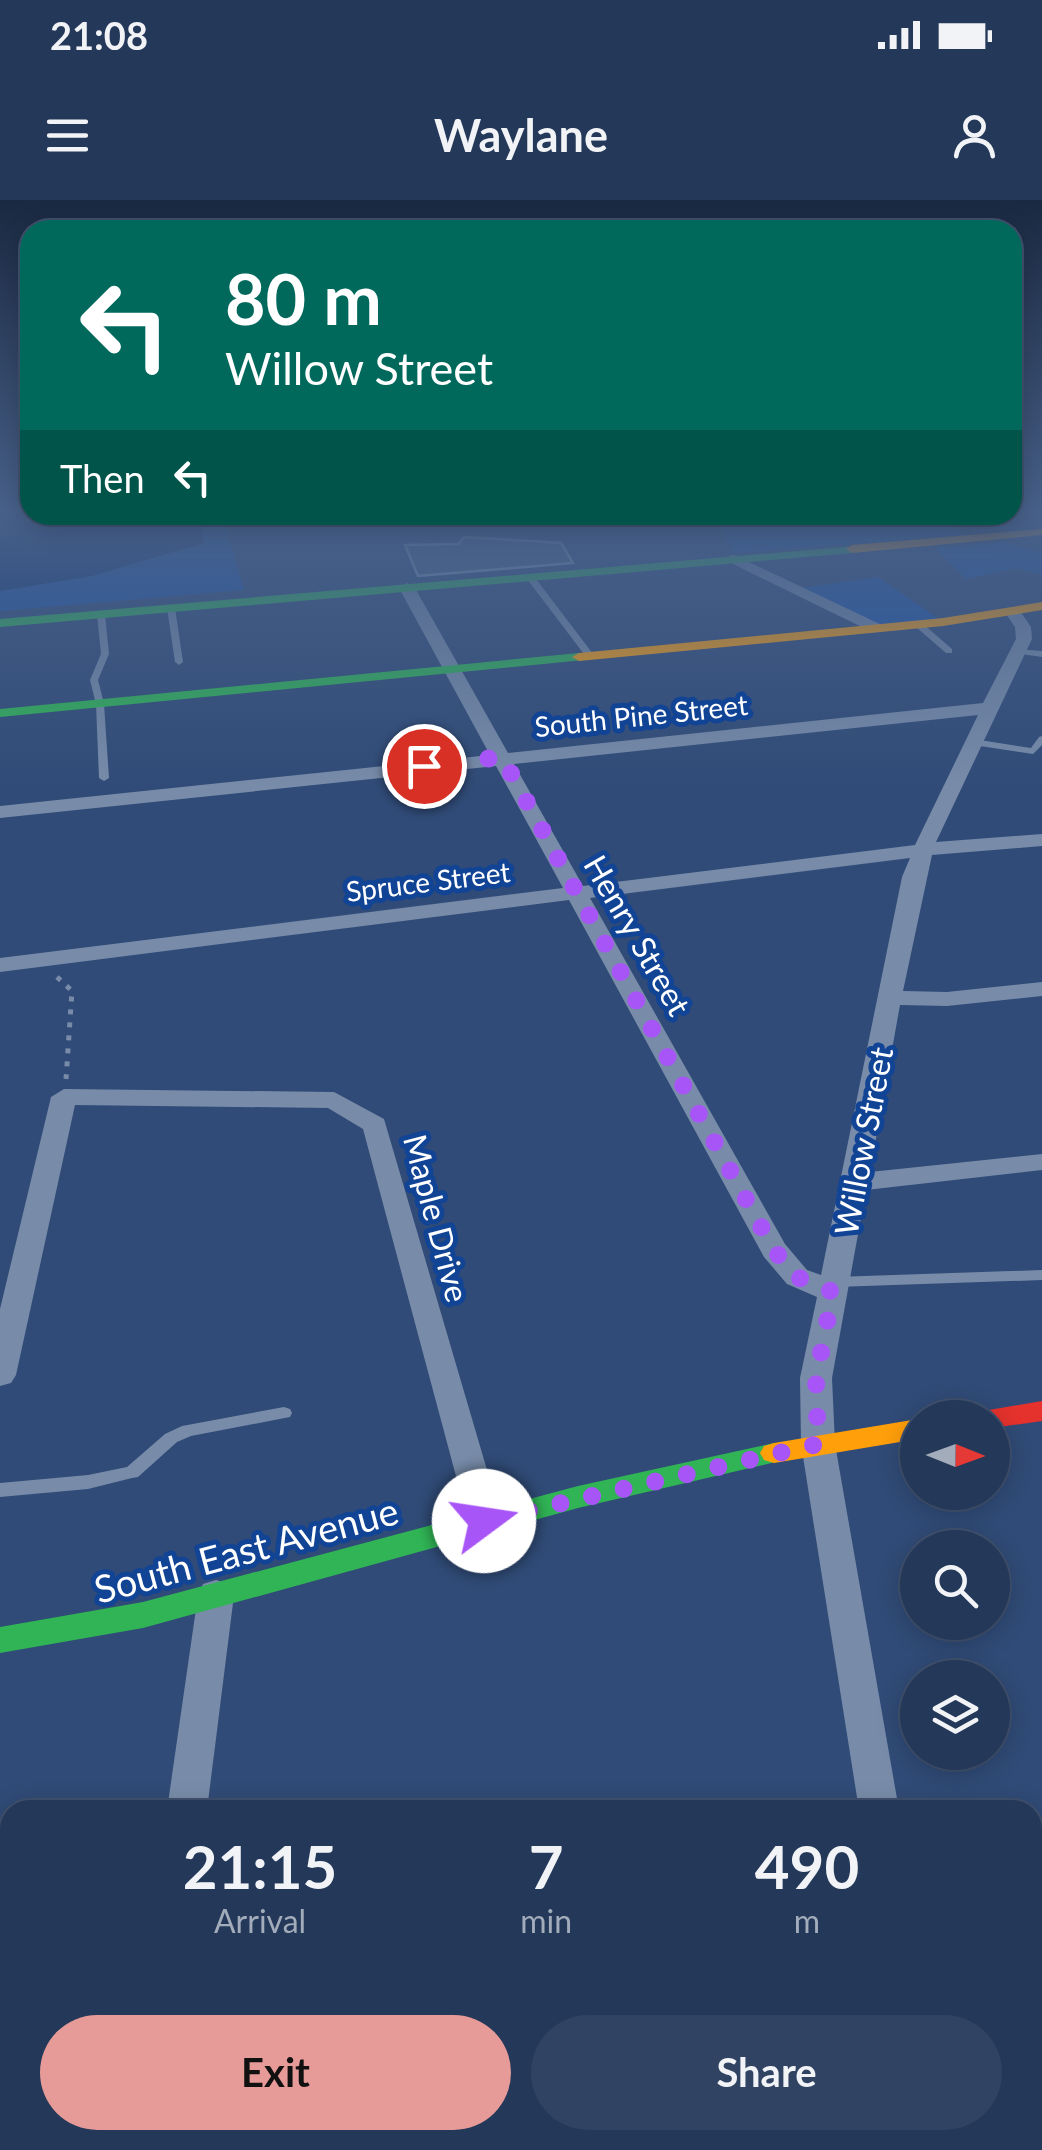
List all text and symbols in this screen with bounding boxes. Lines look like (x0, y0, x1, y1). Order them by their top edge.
text: 21:08 (50, 12, 148, 58)
icon: menu (40, 108, 95, 163)
text: Waylane (434, 108, 608, 162)
icon: person (947, 108, 1002, 163)
text: 80 m (225, 256, 382, 340)
icon: left (60, 260, 190, 390)
text: Willow Street (225, 341, 493, 395)
icon: left (165, 450, 220, 505)
text: Then (60, 455, 145, 501)
street label: South Pine Street (533, 687, 749, 743)
pin (382, 724, 467, 809)
icon: arrive (397, 739, 452, 794)
street label: Henry Street (576, 848, 700, 1022)
street label: Spruce Street (344, 854, 512, 908)
street label: Willow Street (826, 1043, 900, 1238)
street label: Maple Drive (396, 1130, 478, 1306)
north arrow (900, 1400, 1010, 1510)
map controls (900, 1400, 1010, 1770)
position arrow (432, 1469, 536, 1573)
street label: South East Avenue (89, 1486, 403, 1612)
button: search (900, 1530, 1010, 1640)
button: layers (900, 1660, 1010, 1770)
text: 21:15 (183, 1830, 337, 1902)
text: 7 (529, 1830, 564, 1902)
text: 490 (755, 1830, 859, 1902)
text: Arrival (214, 1901, 306, 1940)
text: min (520, 1901, 572, 1940)
text: m (794, 1901, 820, 1940)
button: Exit (40, 2015, 511, 2130)
button: Share (531, 2015, 1002, 2130)

